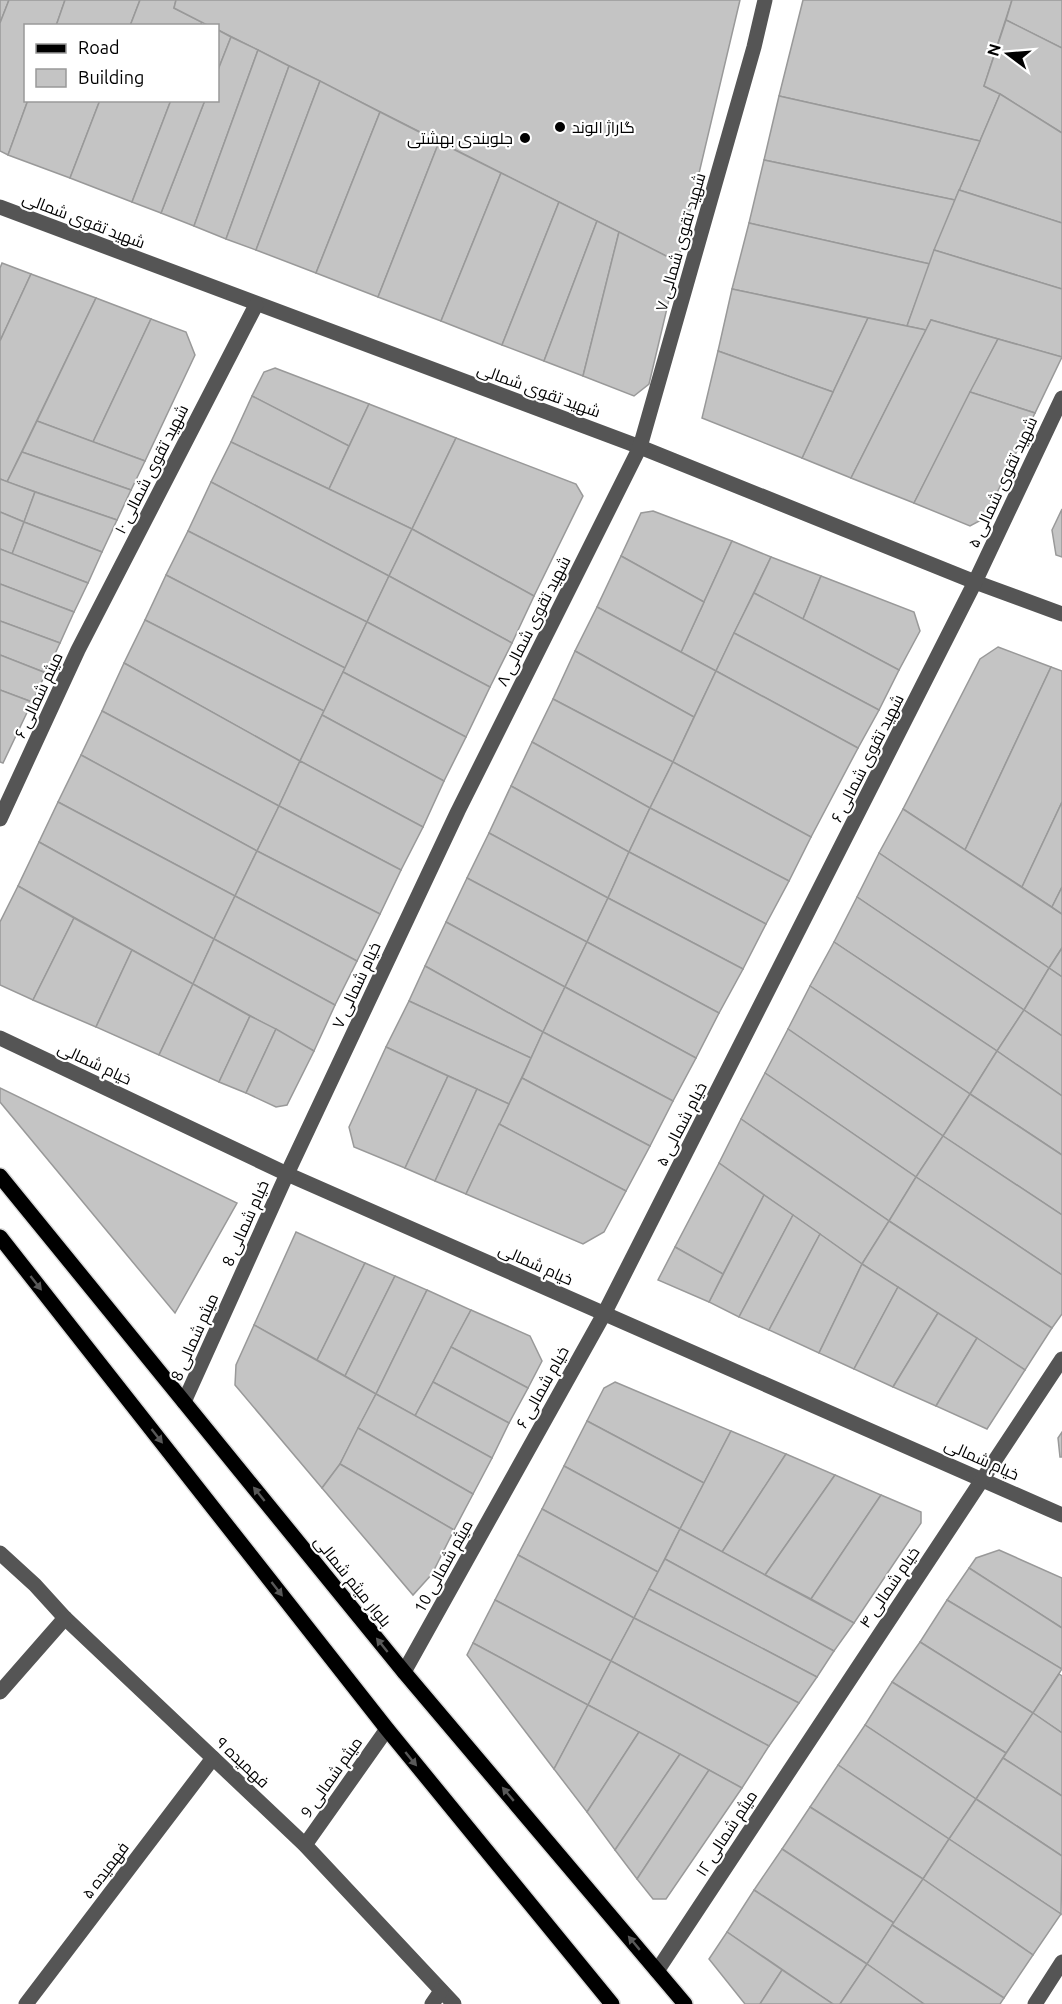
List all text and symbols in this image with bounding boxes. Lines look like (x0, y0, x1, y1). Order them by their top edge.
legend (24, 24, 219, 102)
north arrow (978, 24, 1038, 84)
text: Road (78, 37, 120, 57)
text: N (983, 42, 1004, 58)
text: Building (78, 67, 144, 87)
place label: گاراژ الوند (572, 118, 635, 137)
marker: گاراژ الوند (553, 120, 567, 134)
place label: جلوبندی بهشتی (407, 129, 513, 149)
marker: جلوبندی بهشتی (518, 131, 532, 145)
street label: شهید تقوی شمالی ۷ (652, 171, 710, 314)
street label: شهید تقوی شمالی (19, 188, 148, 254)
street label: شهید تقوی شمالی (474, 359, 603, 423)
street label: شهید تقوی شمالی ۱۰ (111, 401, 193, 537)
street label: شهید تقوی شمالی ۵ (964, 414, 1042, 551)
street label: شهید تقوی شمالی ۸ (492, 553, 575, 690)
street label: میثم شمالی ۶ (10, 649, 68, 742)
street label: شهید تقوی شمالی ۶ (827, 691, 909, 826)
street label: خیام شمالی ۷ (328, 939, 387, 1032)
street label: خیام شمالی (54, 1038, 135, 1091)
street label: خیام شمالی ۵ (652, 1079, 713, 1170)
street label: خیام شمالی 8 (218, 1177, 275, 1270)
street label: خیام شمالی (495, 1240, 576, 1291)
one-way arrow (30, 1275, 42, 1290)
street label: میثم شمالی 8 (167, 1290, 224, 1385)
street label: خیام شمالی ۶ (512, 1343, 574, 1432)
one-way arrow (150, 1428, 163, 1444)
street label: خیام شمالی (941, 1435, 1022, 1486)
one-way arrow (253, 1487, 266, 1502)
street label: میثم شمالی 10 (410, 1517, 478, 1617)
street label: بلوار میثم شمالی (308, 1532, 395, 1632)
street label: خیام شمالی ۴ (855, 1543, 925, 1633)
one-way arrow (271, 1581, 284, 1597)
one-way arrow (376, 1637, 389, 1653)
street label: فهمیده ۹ (211, 1733, 273, 1792)
street label: میثم شمالی 9 (297, 1733, 368, 1822)
one-way arrow (405, 1751, 417, 1766)
one-way arrow (502, 1787, 515, 1802)
street label: میثم شمالی ۱۲ (692, 1787, 763, 1881)
street label: فهمیده ۵ (78, 1838, 134, 1903)
one-way arrow (628, 1936, 641, 1951)

